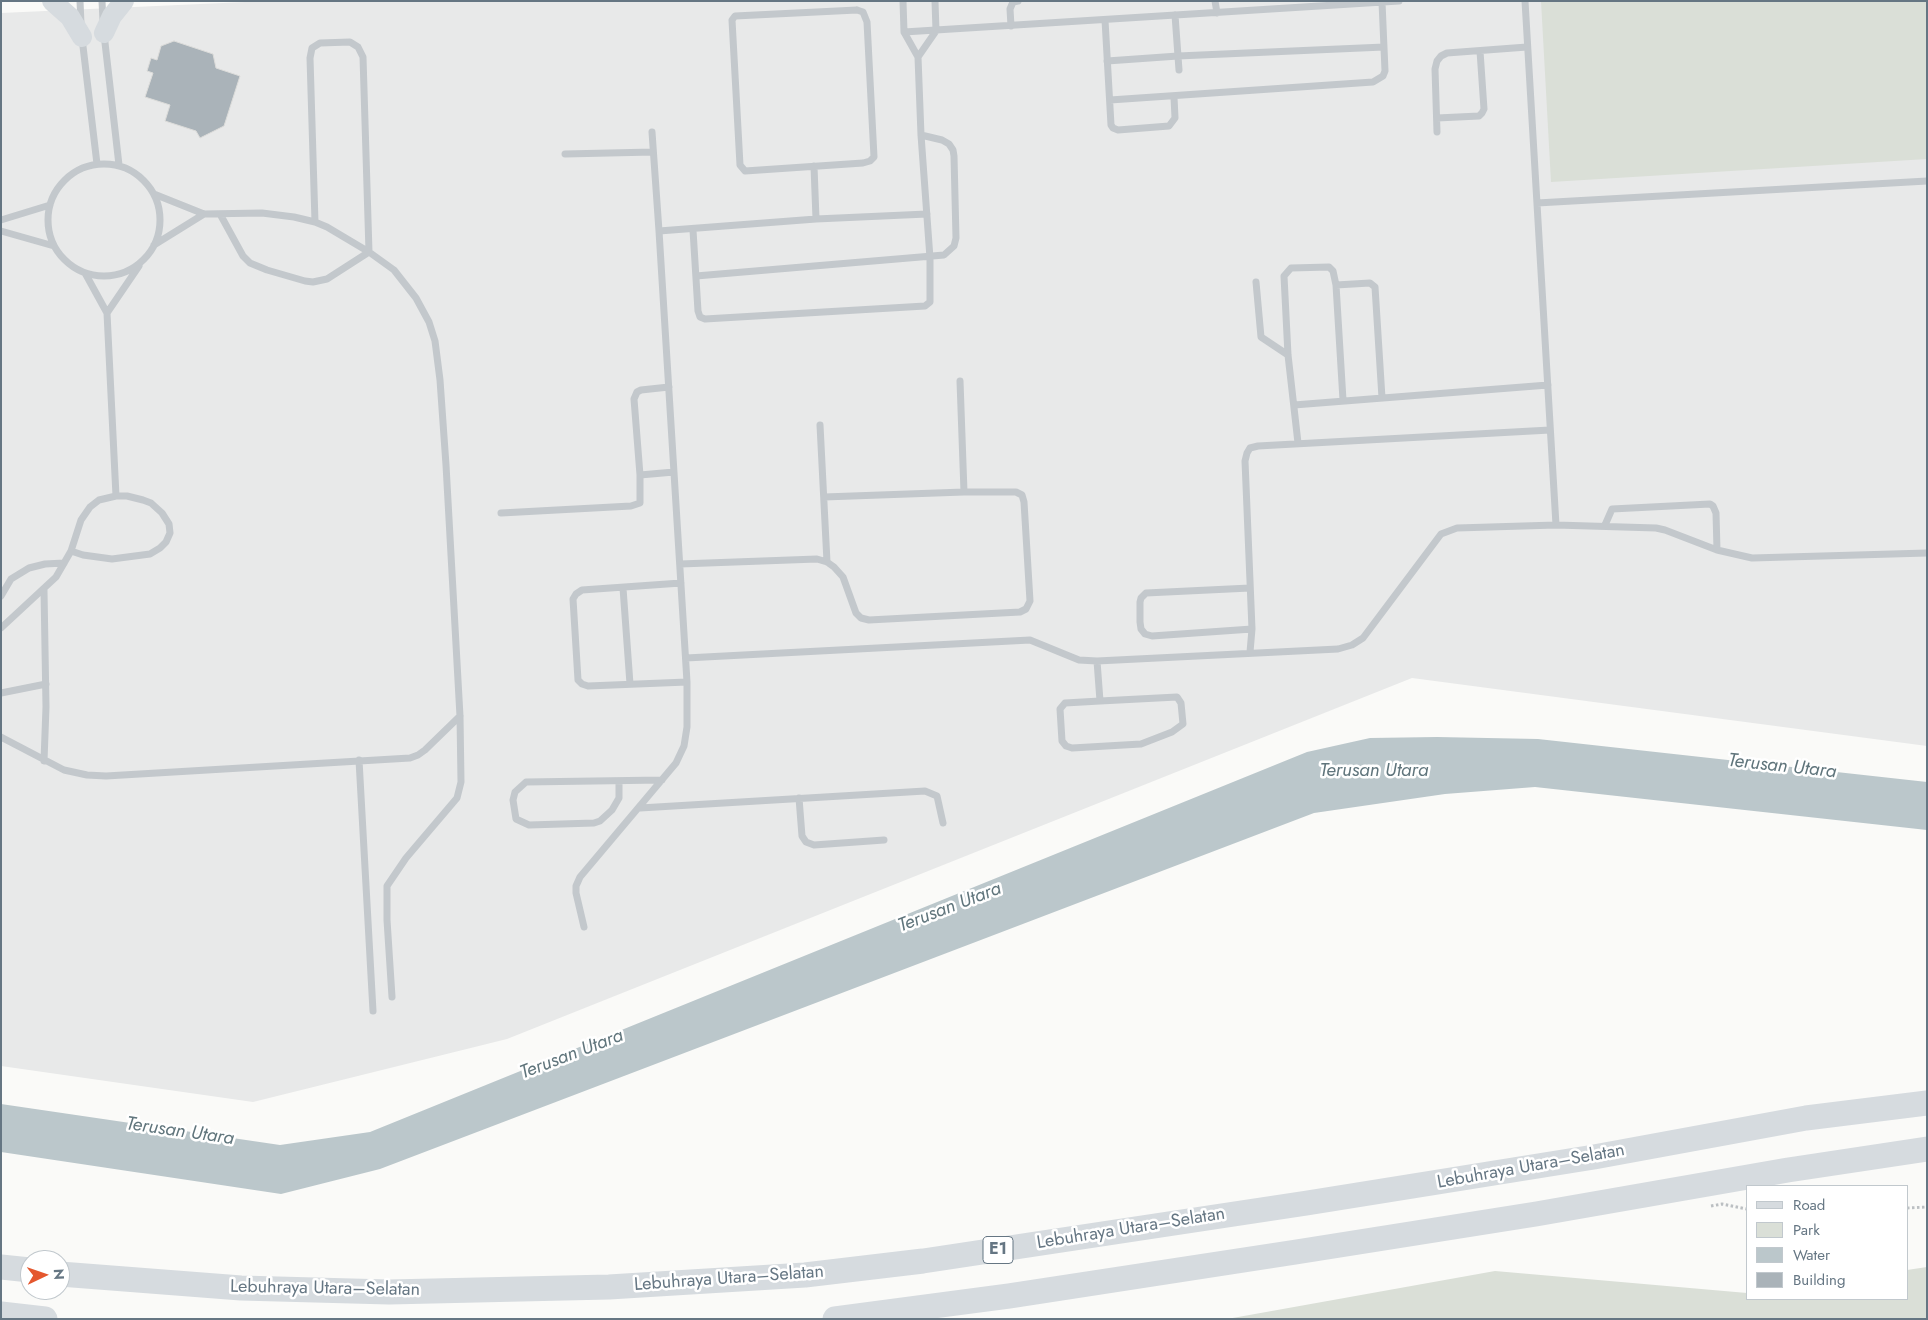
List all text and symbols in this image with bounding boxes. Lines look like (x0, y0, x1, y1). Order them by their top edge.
water label: Terusan Utara (1727, 750, 1837, 784)
water label: Terusan Utara (1320, 760, 1428, 782)
water label: Terusan Utara (895, 878, 1005, 938)
water label: Terusan Utara (517, 1025, 627, 1085)
water label: Terusan Utara (125, 1113, 235, 1151)
street label: Lebuhraya Utara–Selatan (1436, 1140, 1626, 1194)
legend (1746, 1185, 1908, 1300)
text: Road (1793, 1194, 1825, 1216)
street label: Lebuhraya Utara–Selatan (1035, 1203, 1227, 1255)
text: Park (1793, 1219, 1820, 1241)
road number: E1 (983, 1236, 1013, 1264)
text: Water (1793, 1244, 1830, 1266)
north arrow (20, 1250, 70, 1300)
street label: Lebuhraya Utara–Selatan (633, 1262, 825, 1296)
text: N (49, 1268, 69, 1280)
text: Building (1793, 1269, 1845, 1291)
street label: Lebuhraya Utara–Selatan (230, 1277, 420, 1301)

